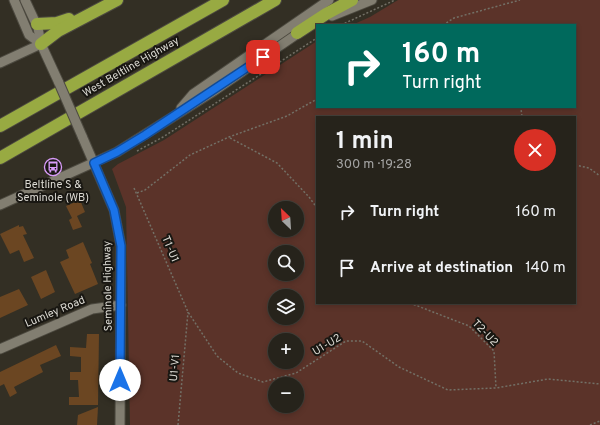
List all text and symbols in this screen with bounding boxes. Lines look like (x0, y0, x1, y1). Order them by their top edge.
street label: West Beltline Highway (80, 34, 182, 100)
text: 160 m (402, 37, 480, 73)
pin (246, 40, 280, 74)
icon: right (336, 40, 388, 92)
icon: arrive (252, 46, 274, 68)
text: Turn right (402, 72, 482, 95)
text: 1 min (336, 127, 394, 157)
button: close (514, 129, 556, 171)
bus stop icon: Beltline S & Seminole (WB) (43, 157, 63, 177)
text: 300 m · 19:28 (336, 157, 412, 173)
place label: Beltline S & Seminole (WB) (17, 178, 89, 205)
north arrow (268, 201, 304, 237)
map controls (268, 201, 304, 413)
icon: right (336, 201, 358, 223)
text: Turn right (370, 203, 439, 222)
text: 160 m (516, 203, 556, 222)
street label: T1-U1 (158, 234, 182, 264)
street label: Seminole Highway (100, 240, 116, 331)
button: search (268, 245, 304, 281)
icon: arrive (336, 257, 358, 279)
text: Arrive at destination (370, 259, 513, 278)
text: 140 m (525, 259, 566, 278)
button: layers (268, 289, 304, 325)
street label: Lumley Road (23, 293, 87, 331)
street label: T2-U2 (469, 317, 501, 349)
street label: U1-U2 (310, 331, 344, 359)
button: + (268, 333, 304, 369)
street label: U1-V1 (167, 354, 183, 382)
position arrow (99, 359, 141, 401)
button: − (268, 377, 304, 413)

